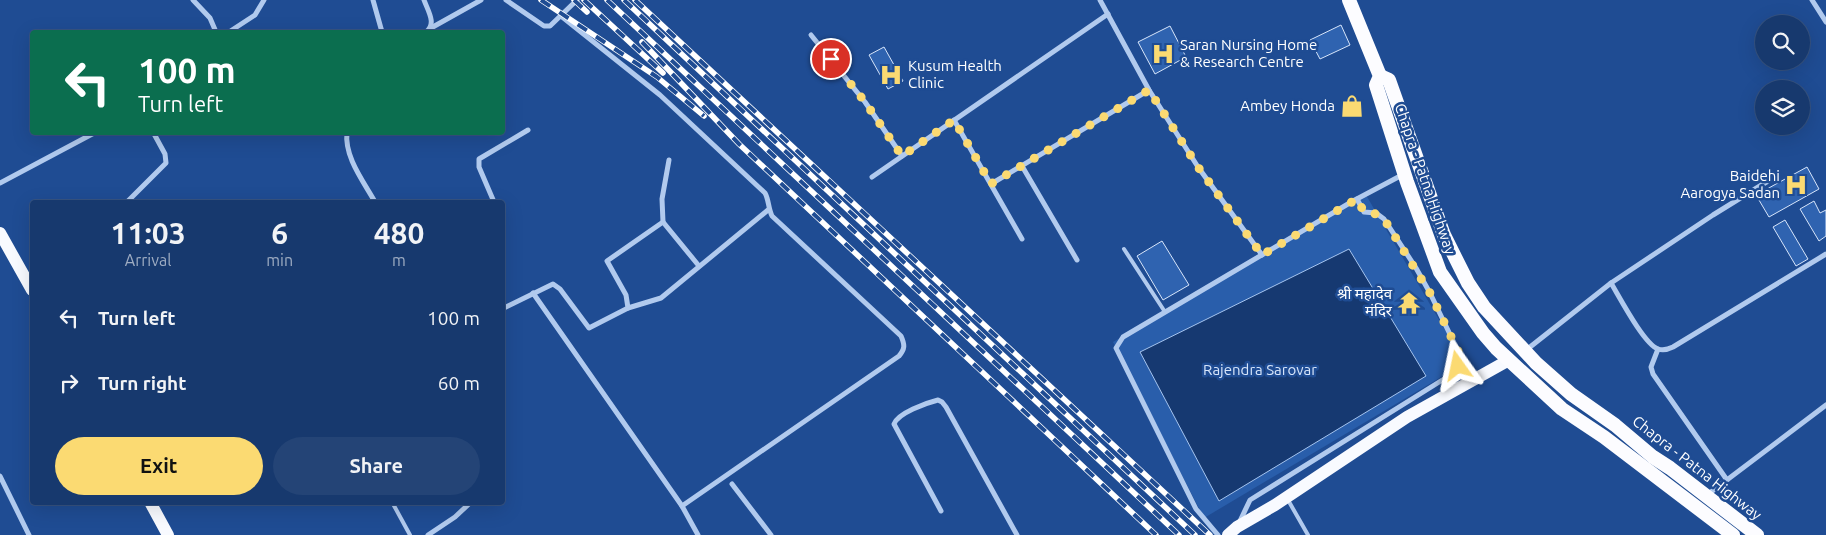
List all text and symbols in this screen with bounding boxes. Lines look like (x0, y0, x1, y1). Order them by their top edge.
map controls (1755, 15, 1810, 135)
button: search (1755, 15, 1810, 70)
place label: Saran Nursing Home & Research Centre (1180, 36, 1317, 70)
pin (810, 38, 852, 80)
hospital icon: Saran Nursing Home & Research Centre (1150, 41, 1176, 67)
icon: arrive (817, 45, 845, 73)
icon: left (55, 50, 120, 115)
text: 100 m (138, 50, 236, 90)
place label: Kusum Health Clinic (908, 57, 1002, 91)
hospital icon: Kusum Health Clinic (878, 62, 904, 88)
button: layers (1755, 80, 1810, 135)
text: Turn left (138, 91, 223, 116)
shop icon: Ambey Honda (1339, 93, 1365, 119)
place label: Ambey Honda (1240, 97, 1335, 114)
street label: Chapra - Patna Highway (1392, 101, 1459, 257)
place label: Baidehi Aarogya Sadan (1681, 167, 1780, 201)
hospital icon: Baidehi Aarogya Sadan (1783, 172, 1809, 198)
text: 11:03 (111, 216, 186, 250)
text: 6 (271, 216, 288, 250)
text: 480 (374, 216, 424, 250)
text: Arrival (125, 251, 171, 269)
text: min (266, 251, 293, 269)
text: m (392, 251, 406, 269)
place label: श्री महादेव मंदिर (1337, 285, 1393, 319)
temple icon: श्री महादेव मंदिर (1396, 290, 1422, 316)
icon: left (55, 304, 83, 332)
text: Turn left (98, 307, 176, 329)
text: 100 m (427, 307, 480, 329)
position arrow (1431, 339, 1483, 391)
park label: Rajendra Sarovar (1203, 361, 1317, 378)
icon: right (55, 369, 83, 397)
text: Turn right (98, 372, 186, 394)
text: 60 m (438, 372, 480, 394)
street label: Chapra - Patna Highway (1630, 412, 1765, 523)
button: Exit (55, 437, 263, 495)
button: Share (273, 437, 480, 495)

